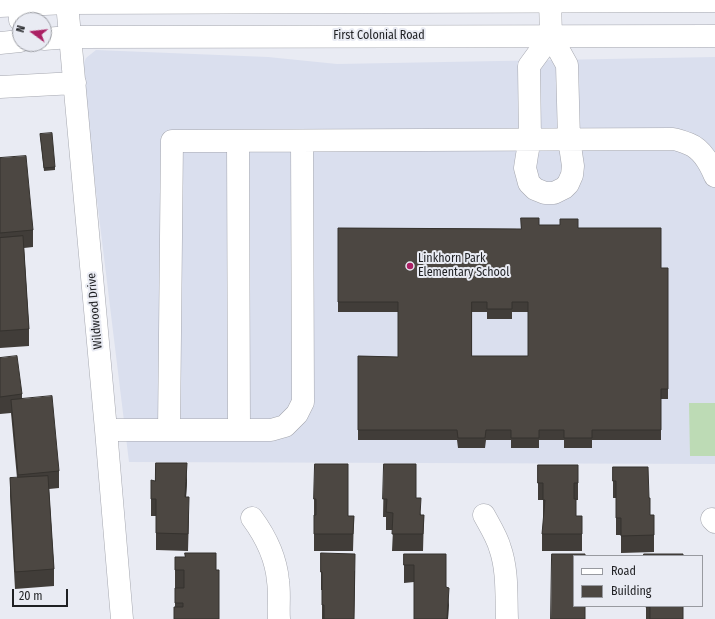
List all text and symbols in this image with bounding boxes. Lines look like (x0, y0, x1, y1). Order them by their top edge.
north arrow (12, 12, 52, 52)
text: N (14, 24, 28, 34)
street label: First Colonial Road (333, 29, 425, 43)
place label: Linkhorn Park Elementary School (418, 252, 509, 280)
marker: Linkhorn Park Elementary School (405, 261, 415, 271)
street label: Wildwood Drive (84, 272, 106, 350)
legend (573, 555, 703, 607)
text: Road (611, 564, 636, 578)
scale bar (14, 581, 70, 607)
text: Building (611, 584, 651, 598)
text: 20 m (19, 589, 43, 603)

